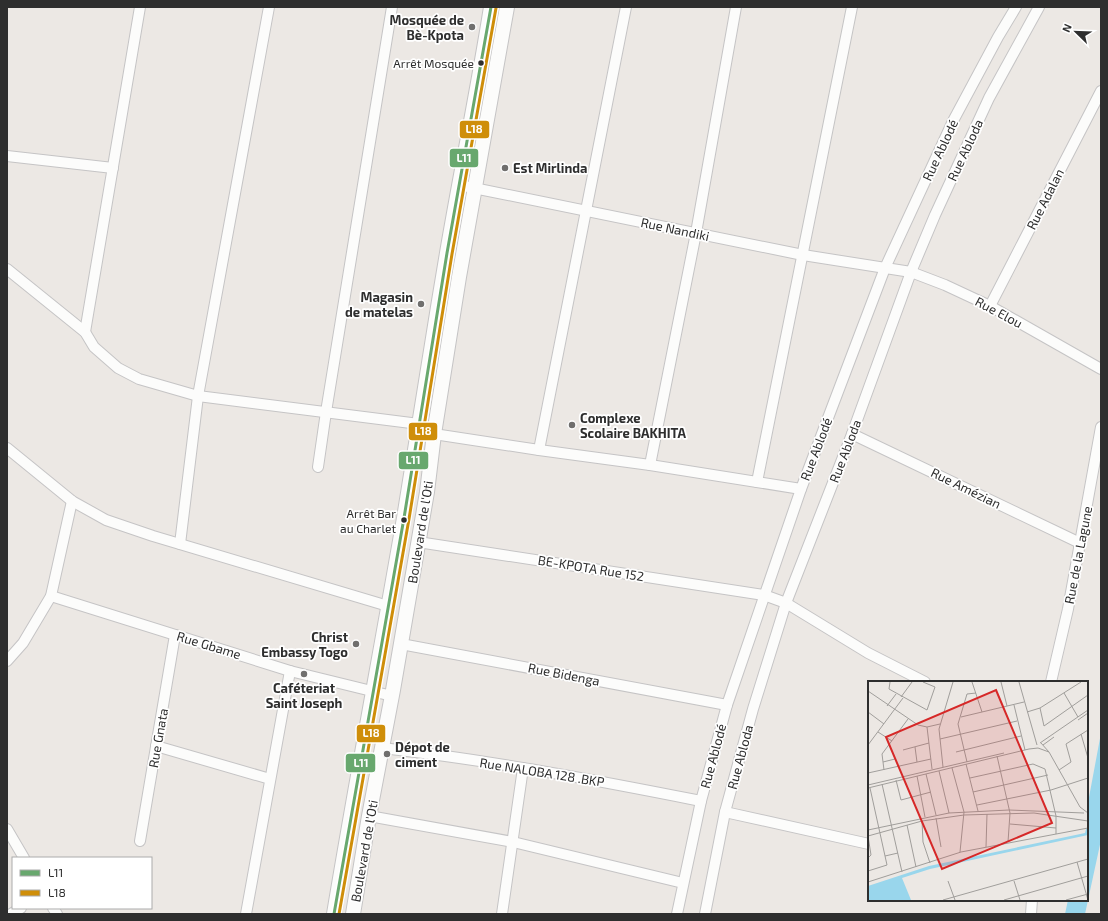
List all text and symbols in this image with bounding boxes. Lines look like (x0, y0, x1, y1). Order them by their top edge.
place label: Mosquée de Bè-Kpota (390, 12, 464, 43)
north arrow (1056, 12, 1096, 52)
marker: Mosquée de Bè-Kpota (467, 22, 477, 32)
text: N (1059, 22, 1074, 34)
place label: Arrêt Mosquée (393, 56, 474, 70)
marker: Arrêt Mosquée (476, 58, 486, 68)
street label: Rue Ablodé (919, 117, 961, 183)
street label: Rue Abloda (944, 117, 986, 183)
line badge: L18 (459, 120, 490, 139)
text: L18 (466, 122, 483, 135)
line badge: L11 (449, 148, 479, 168)
text: L11 (457, 151, 471, 164)
place label: Est Mirlinda (513, 160, 587, 176)
marker: Est Mirlinda (500, 163, 510, 173)
street label: Rue Adalan (1023, 166, 1067, 232)
street label: Rue Nandiki (639, 214, 711, 244)
place label: Magasin de matelas (345, 289, 413, 320)
street label: Rue Elou (973, 293, 1025, 331)
marker: Magasin de matelas (416, 299, 426, 309)
place label: Complexe Scolaire BAKHITA (580, 410, 687, 441)
street label: Rue Ablodé (797, 415, 835, 483)
street label: Rue Abloda (826, 417, 864, 485)
marker: Complexe Scolaire BAKHITA (567, 420, 577, 430)
line badge: L18 (408, 422, 438, 441)
text: L18 (415, 424, 432, 437)
line badge: L11 (398, 451, 429, 470)
text: L11 (406, 453, 420, 466)
street label: Rue Amézian (928, 464, 1004, 512)
street label: Boulevard de l'Oti (404, 480, 436, 584)
street label: Rue de la Lagune (1061, 505, 1095, 605)
place label: Arrêt Bar au Charlet (340, 506, 396, 535)
marker: Arrêt Bar au Charlet (399, 515, 409, 525)
street label: BE-KPOTA Rue 152 (537, 552, 645, 584)
street label: Rue Gbame (175, 628, 243, 662)
place label: Christ Embassy Togo (261, 629, 349, 660)
marker: Christ Embassy Togo (351, 639, 361, 649)
street label: Rue Bidenga (527, 659, 601, 689)
marker: Caféteriat Saint Joseph (299, 669, 309, 679)
place label: Caféteriat Saint Joseph (266, 680, 343, 711)
inset map (868, 681, 1088, 901)
street label: Rue Gnata (145, 707, 171, 769)
street label: Rue Ablodé (697, 722, 729, 790)
street label: Rue Abloda (724, 723, 756, 791)
line badge: L18 (356, 724, 386, 743)
text: L18 (363, 726, 380, 739)
place label: Dépot de ciment (395, 739, 450, 770)
marker: Dépot de ciment (382, 749, 392, 759)
line badge: L11 (345, 753, 376, 773)
street label: Rue NALOBA 128 .BKP (478, 754, 606, 790)
text: L11 (354, 756, 368, 769)
street label: Boulevard de l'Oti (347, 799, 381, 903)
legend (12, 857, 152, 909)
text: L11 (48, 865, 63, 879)
text: L18 (48, 885, 66, 899)

